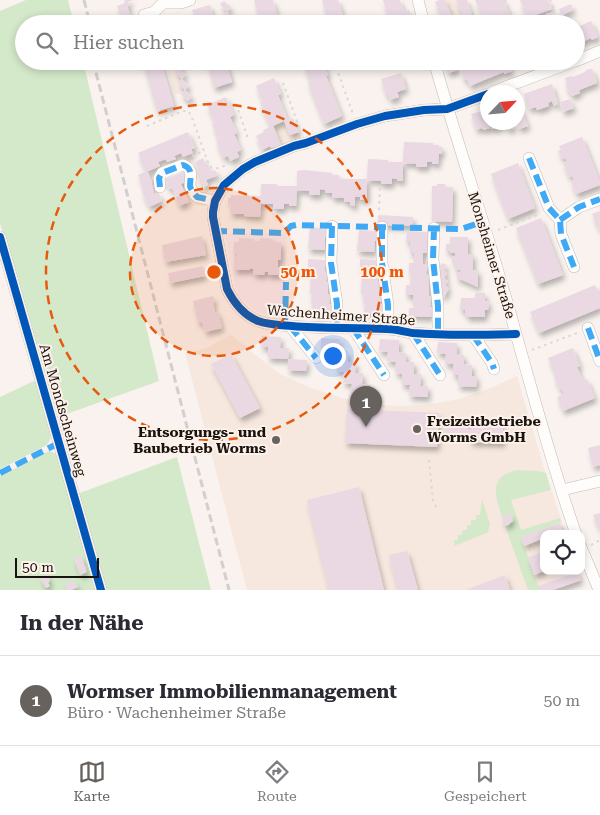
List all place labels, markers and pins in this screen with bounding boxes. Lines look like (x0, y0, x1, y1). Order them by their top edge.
centre of rings (205, 263, 223, 281)
pin: 1 (350, 386, 382, 427)
place label: Freizeitbetriebe Worms GmbH (427, 413, 541, 445)
marker: Freizeitbetriebe Worms GmbH (411, 423, 423, 435)
place label: Entsorgungs- und Baubetrieb Worms (133, 424, 267, 456)
marker: Entsorgungs- und Baubetrieb Worms (270, 434, 282, 446)

